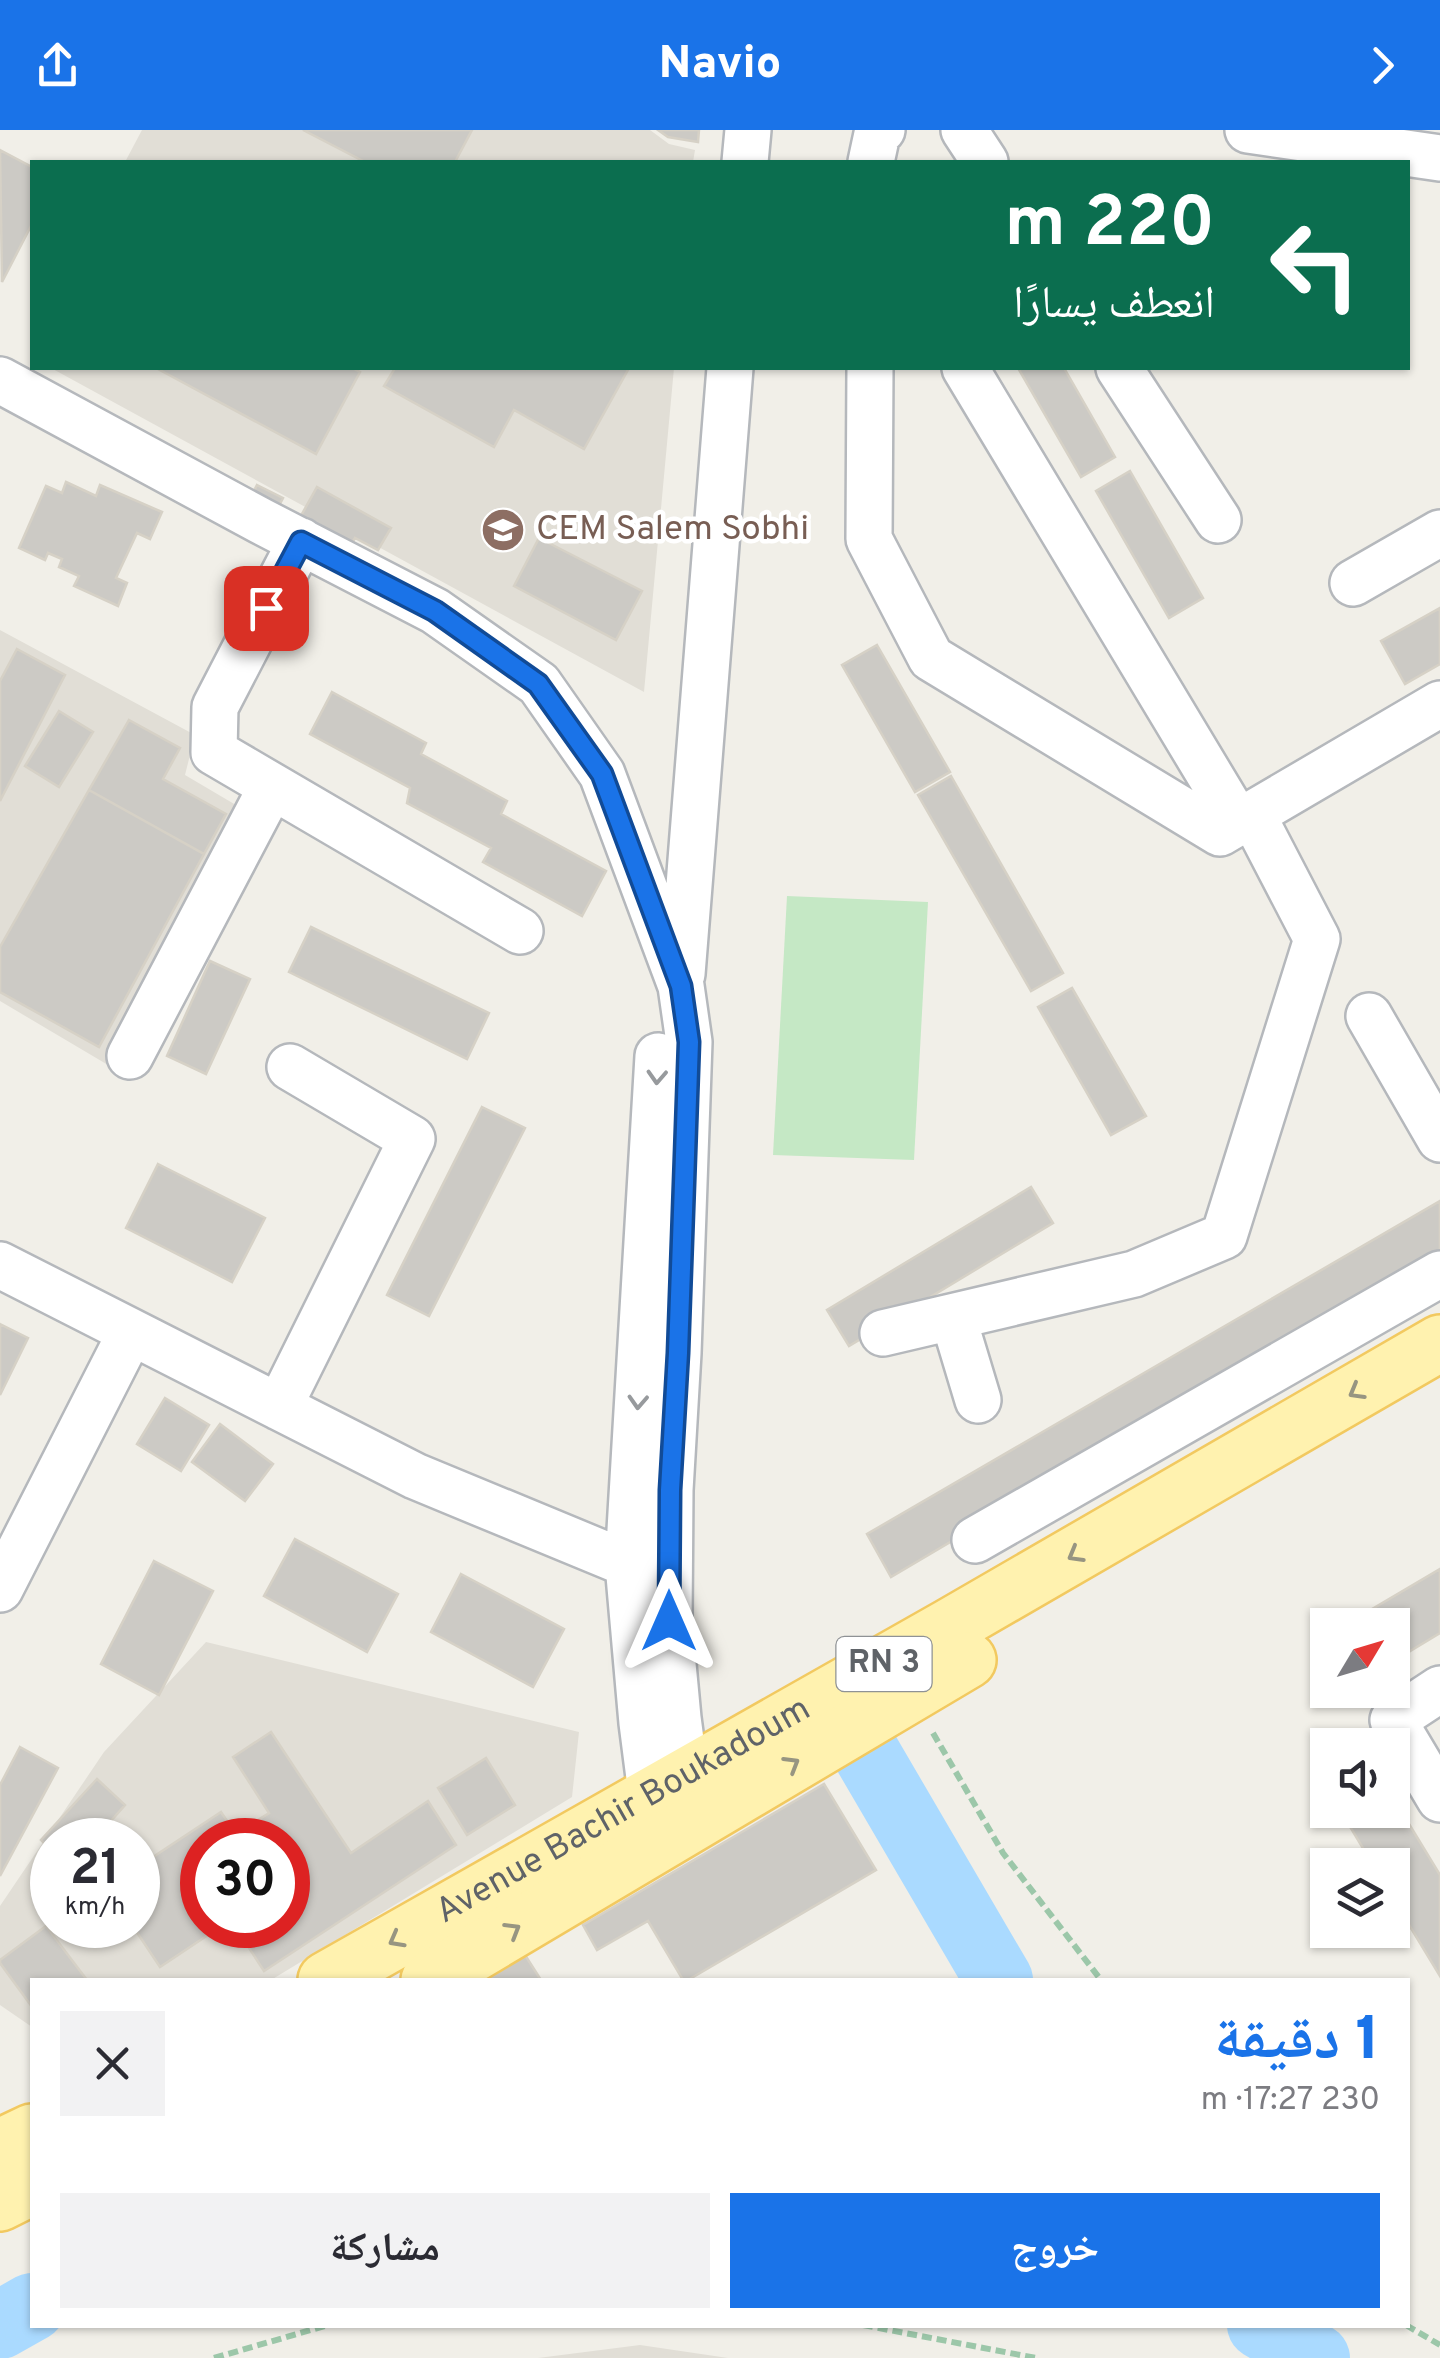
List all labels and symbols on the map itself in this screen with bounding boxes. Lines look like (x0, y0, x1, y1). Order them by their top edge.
school or university icon: CEM Salem Sobhi (480, 507, 526, 553)
place label: CEM Salem Sobhi (536, 508, 809, 552)
pin (224, 566, 309, 651)
one-way arrow (647, 1070, 668, 1086)
one-way arrow (1349, 1380, 1367, 1400)
one-way arrow (628, 1394, 649, 1410)
one-way arrow (1068, 1543, 1086, 1563)
position arrow (617, 1569, 721, 1673)
north arrow (1310, 1608, 1410, 1708)
road number: RN 3 (836, 1637, 932, 1691)
street label: Avenue Bachir Boukadoum (428, 1688, 819, 1935)
one-way arrow (781, 1757, 799, 1776)
speed limit sign: 30 (180, 1818, 310, 1948)
one-way arrow (502, 1923, 520, 1942)
one-way arrow (389, 1928, 407, 1948)

